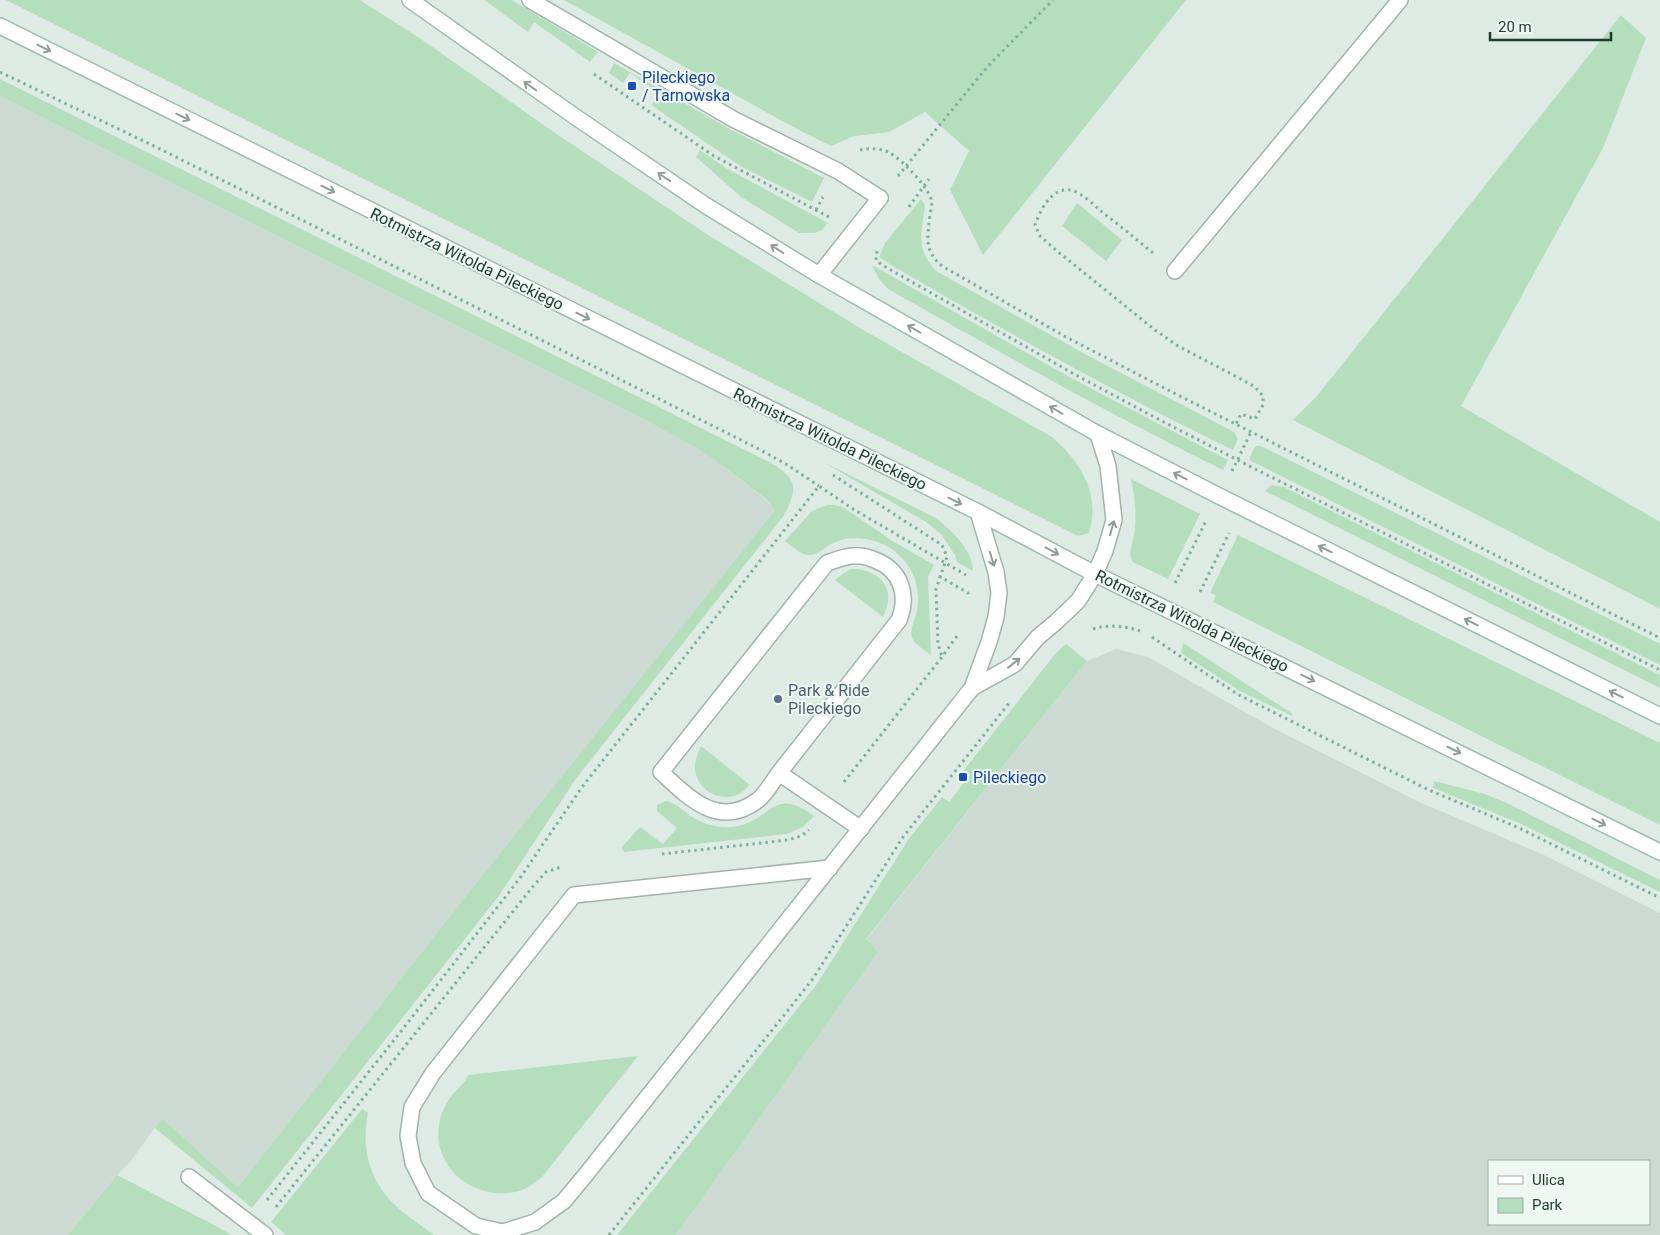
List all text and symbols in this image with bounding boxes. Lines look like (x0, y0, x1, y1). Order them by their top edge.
scale bar (1490, 10, 1611, 42)
text: 20 m (1498, 18, 1532, 36)
one-way arrow (36, 43, 51, 53)
place label: Pileckiego / Tarnowska (642, 68, 730, 105)
one-way arrow (524, 80, 537, 91)
marker: Pileckiego / Tarnowska (626, 80, 638, 92)
one-way arrow (175, 112, 190, 122)
one-way arrow (658, 172, 672, 182)
one-way arrow (320, 185, 335, 194)
street label: Rotmistrza Witolda Pileckiego (367, 204, 567, 314)
one-way arrow (771, 244, 785, 254)
one-way arrow (575, 312, 590, 321)
one-way arrow (908, 324, 922, 334)
street label: Rotmistrza Witolda Pileckiego (730, 384, 930, 494)
one-way arrow (1048, 405, 1063, 415)
one-way arrow (1173, 471, 1188, 480)
one-way arrow (947, 497, 962, 506)
one-way arrow (1107, 520, 1117, 536)
one-way arrow (1318, 544, 1333, 554)
one-way arrow (1044, 547, 1059, 556)
one-way arrow (988, 550, 998, 566)
street label: Rotmistrza Witolda Pileckiego (1092, 566, 1292, 676)
one-way arrow (1464, 617, 1479, 626)
one-way arrow (1007, 658, 1021, 668)
one-way arrow (1300, 674, 1315, 683)
place label: Park & Ride Pileckiego (788, 681, 869, 718)
one-way arrow (1609, 689, 1624, 699)
marker: Park & Ride Pileckiego (772, 693, 784, 705)
one-way arrow (1446, 745, 1461, 755)
place label: Pileckiego (973, 768, 1046, 787)
marker: Pileckiego (957, 771, 969, 783)
one-way arrow (1591, 818, 1606, 827)
legend (1488, 1160, 1650, 1225)
text: Ulica (1532, 1171, 1565, 1189)
text: Park (1532, 1196, 1563, 1214)

